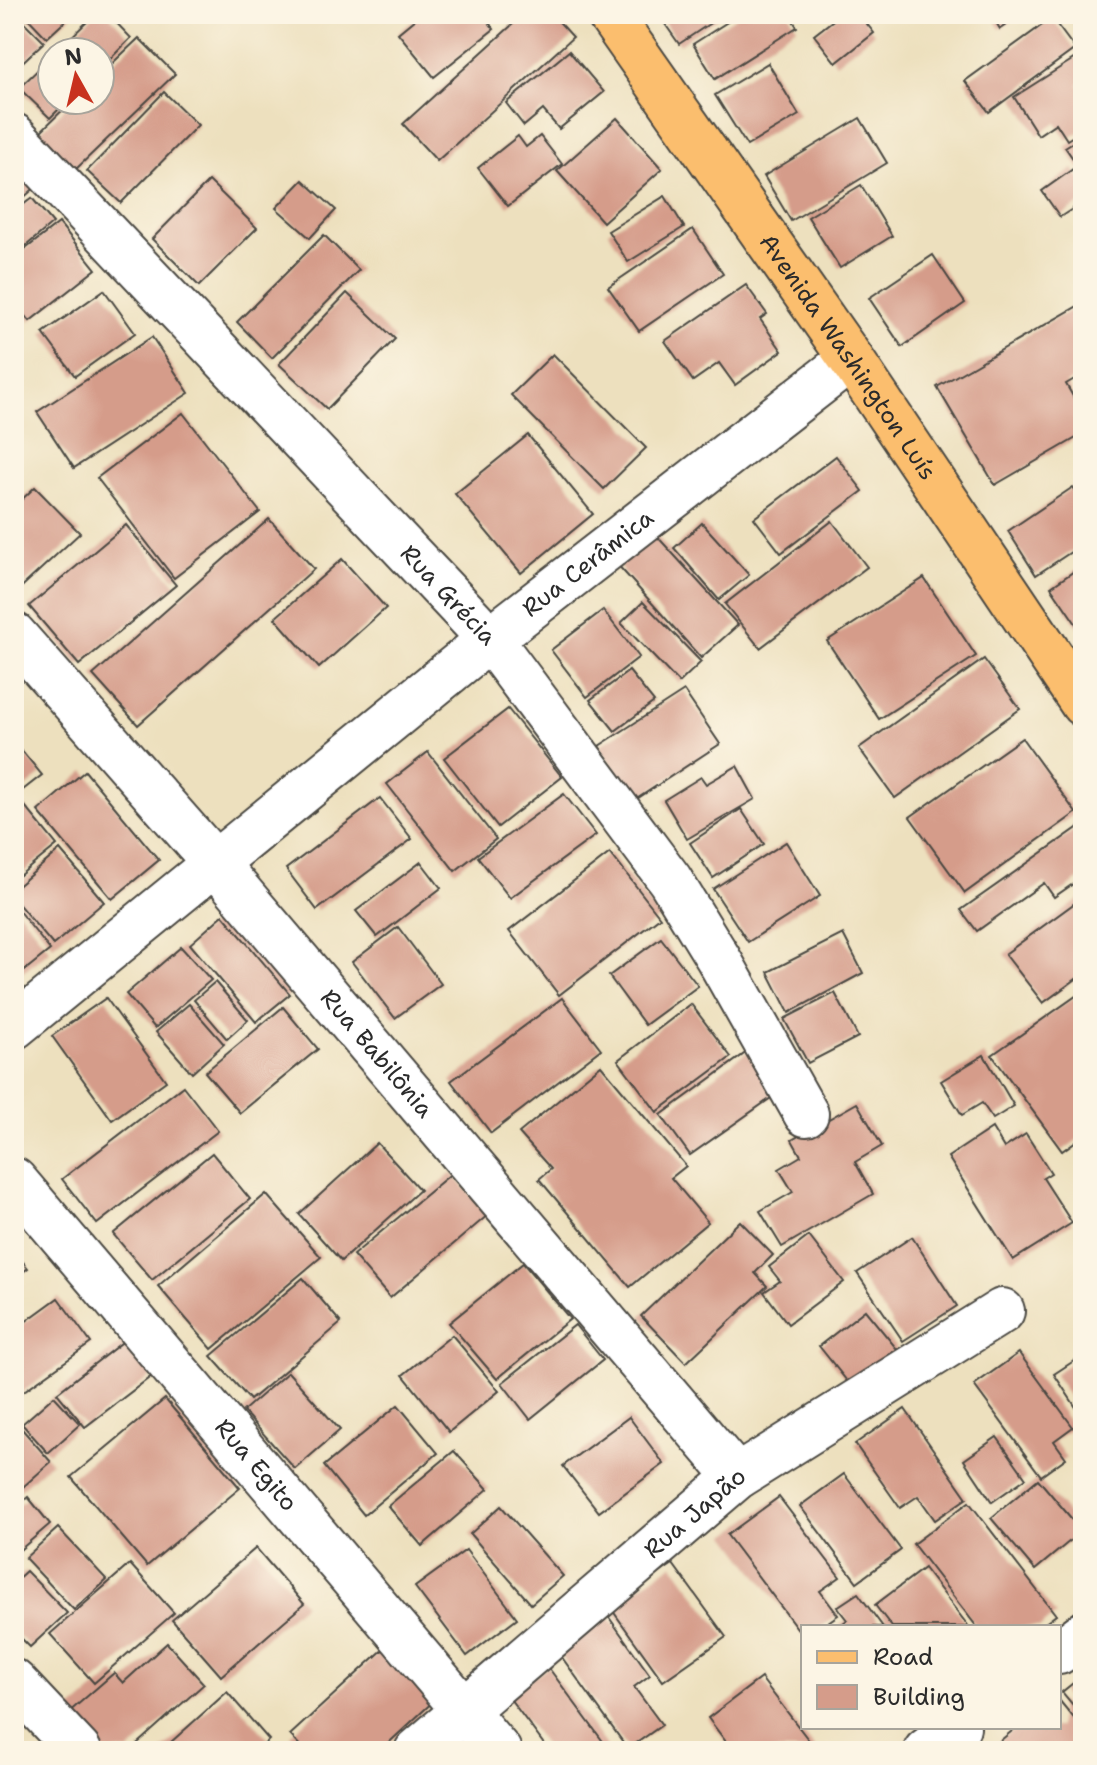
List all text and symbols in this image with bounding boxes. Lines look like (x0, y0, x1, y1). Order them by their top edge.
north arrow (36, 36, 116, 116)
text: N (63, 41, 84, 72)
street label: Avenida Washington Luís (752, 227, 944, 486)
street label: Rua Cerâmica (516, 502, 660, 624)
street label: Rua Grécia (393, 538, 504, 652)
street label: Rua Babilônia (313, 982, 441, 1125)
street label: Rua Egito (208, 1412, 305, 1518)
street label: Rua Japão (637, 1460, 753, 1566)
legend (801, 1625, 1061, 1729)
text: Road (873, 1641, 933, 1673)
text: Building (873, 1681, 965, 1713)

